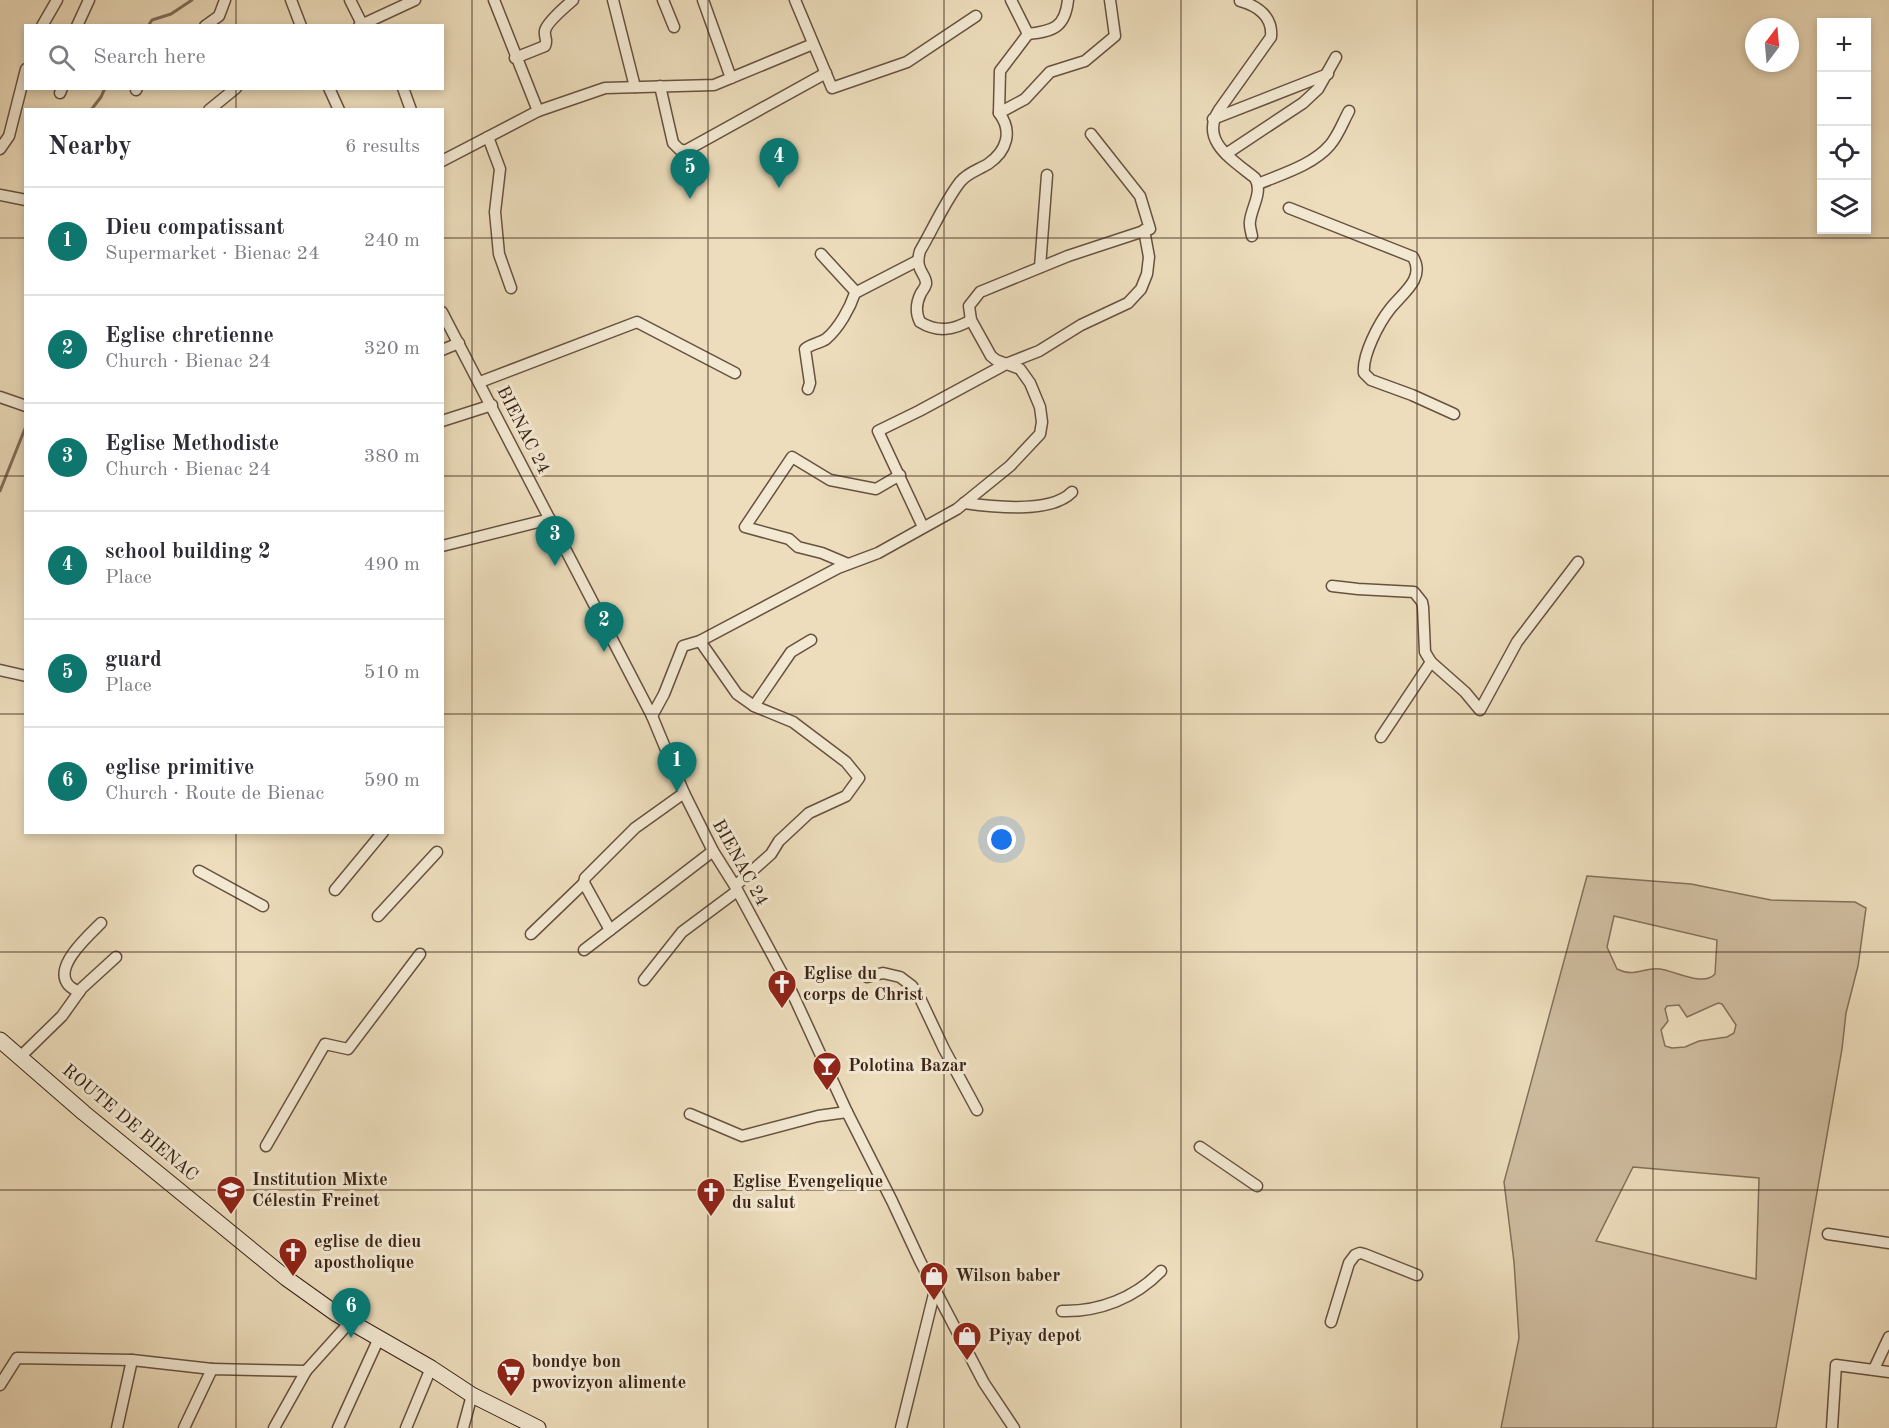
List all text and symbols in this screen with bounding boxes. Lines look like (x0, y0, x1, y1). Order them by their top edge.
north arrow (1745, 18, 1799, 72)
map controls (1817, 18, 1871, 234)
button: + (1817, 18, 1871, 72)
search box (24, 24, 444, 90)
icon: search (45, 41, 78, 74)
text: Search here (93, 46, 206, 68)
button: − (1817, 72, 1871, 126)
button: locate (1817, 126, 1871, 180)
text: Nearby (48, 134, 132, 160)
text: 6 results (345, 137, 420, 157)
pin: 4 (760, 138, 798, 188)
pin: 5 (670, 150, 710, 199)
button: layers (1817, 180, 1871, 234)
text: Dieu compatissant (105, 217, 284, 239)
text: 1 (62, 231, 73, 251)
text: 240 m (364, 231, 420, 251)
text: Supermarket · Bienac 24 (105, 244, 320, 264)
text: Eglise chretienne (105, 325, 274, 347)
text: 2 (62, 339, 73, 359)
text: 320 m (364, 339, 420, 359)
text: Church · Bienac 24 (105, 352, 271, 372)
street label: BIENAC 24 (493, 383, 553, 477)
text: Eglise Methodiste (105, 433, 279, 455)
text: 3 (62, 447, 73, 467)
text: 380 m (364, 447, 420, 467)
text: Church · Bienac 24 (105, 460, 271, 480)
pin: 3 (536, 516, 574, 566)
text: school building 2 (105, 541, 271, 563)
text: 4 (62, 555, 73, 575)
text: 490 m (364, 555, 420, 575)
text: Place (105, 568, 152, 588)
pin: 2 (584, 602, 624, 652)
text: guard (105, 649, 162, 671)
text: 5 (62, 663, 73, 683)
text: 510 m (364, 663, 420, 683)
text: Place (105, 676, 152, 696)
pin: 1 (658, 742, 696, 792)
text: eglise primitive (105, 757, 254, 779)
text: 6 (62, 771, 73, 791)
text: 590 m (364, 771, 420, 791)
text: Church · Route de Bienac (105, 784, 324, 804)
street label: BIENAC 24 (709, 817, 771, 909)
your location (987, 825, 1016, 854)
place label: Eglise du corps de Christ (803, 965, 924, 1004)
church icon: Eglise du corps de Christ (766, 968, 798, 1010)
bar icon: Polotina Bazar (811, 1050, 843, 1092)
place label: Polotina Bazar (848, 1057, 967, 1075)
street label: ROUTE DE BIENAC (59, 1061, 201, 1185)
place label: Institution Mixte Célestin Freinet (252, 1171, 388, 1210)
place label: Eglise Evengelique du salut (732, 1173, 883, 1212)
school or university icon: Institution Mixte Célestin Freinet (215, 1174, 247, 1216)
church icon: Eglise Evengelique du salut (695, 1176, 727, 1218)
place label: eglise de dieu apostholique (314, 1233, 421, 1272)
church icon: eglise de dieu apostholique (277, 1236, 309, 1278)
shop icon: Wilson baber (918, 1260, 950, 1302)
place label: Wilson baber (955, 1267, 1061, 1285)
pin: 6 (332, 1288, 370, 1338)
shop icon: Piyay depot (951, 1320, 983, 1362)
place label: Piyay depot (988, 1327, 1082, 1345)
place label: bondye bon pwovizyon alimente (532, 1353, 686, 1392)
supermarket icon: bondye bon pwovizyon alimente (495, 1356, 527, 1398)

